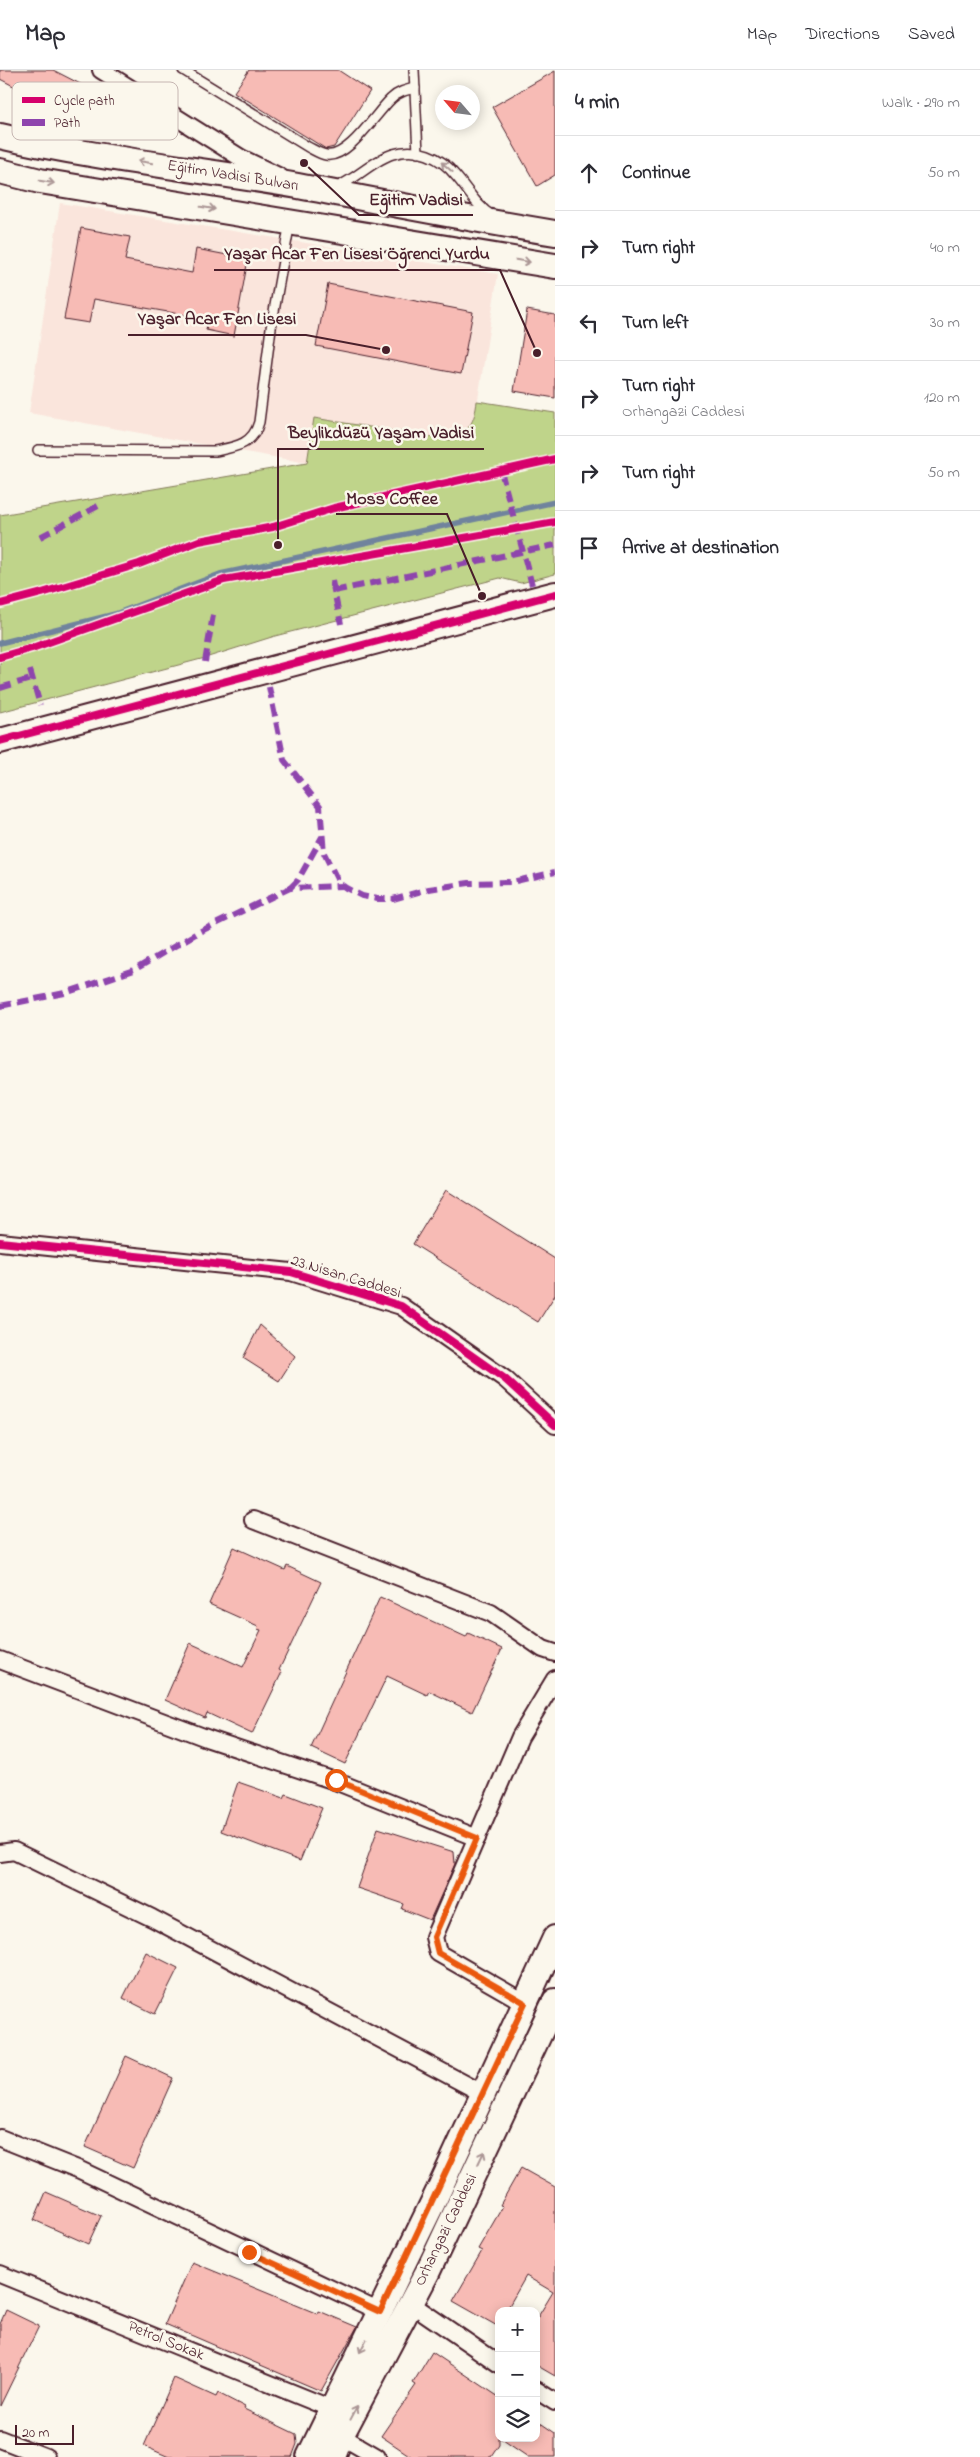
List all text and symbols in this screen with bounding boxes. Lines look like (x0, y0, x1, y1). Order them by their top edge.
text: Map (25, 17, 66, 52)
text: Map (747, 22, 777, 48)
text: Directions (805, 22, 880, 48)
text: Saved (908, 22, 955, 48)
legend (12, 82, 178, 140)
north arrow (435, 85, 480, 130)
text: 4 min (575, 88, 619, 118)
text: Cycle path (54, 91, 115, 113)
text: Walk · 290 m (882, 91, 960, 115)
text: Path (54, 113, 80, 134)
street label: Eğitim Vadisi Bulvarı (166, 154, 301, 198)
one-way arrow (137, 157, 153, 167)
icon: ahead (575, 159, 603, 187)
text: Continue (622, 160, 690, 187)
one-way arrow (440, 161, 453, 172)
text: 50 m (928, 161, 960, 185)
one-way arrow (39, 177, 55, 187)
callout: Eğitim Vadisi (359, 182, 473, 215)
text: Eğitim Vadisi (369, 188, 463, 215)
one-way arrow (200, 203, 216, 213)
icon: right (575, 234, 603, 262)
text: Turn right (622, 235, 695, 262)
text: 40 m (930, 236, 960, 260)
callout: Yaşar Acar Fen Lisesi Öğrenci Yurdu (214, 237, 500, 270)
text: Yaşar Acar Fen Lisesi Öğrenci Yurdu (223, 242, 490, 269)
one-way arrow (515, 256, 531, 266)
callout: Yaşar Acar Fen Lisesi (128, 302, 306, 335)
text: Yaşar Acar Fen Lisesi (137, 307, 296, 333)
icon: left (575, 309, 603, 337)
text: Turn left (622, 310, 689, 337)
text: 30 m (930, 311, 960, 335)
text: Turn right (622, 373, 695, 400)
icon: right (575, 384, 603, 412)
text: 120 m (924, 386, 960, 410)
text: Orhangazi Caddesi (622, 400, 745, 424)
callout: Beylikdüzü Yaşam Vadisi (278, 416, 484, 449)
text: Beylikdüzü Yaşam Vadisi (287, 421, 474, 448)
icon: right (575, 459, 603, 487)
text: Turn right (622, 460, 695, 487)
text: 50 m (928, 461, 960, 485)
callout: Moss Coffee (336, 481, 447, 514)
text: Moss Coffee (346, 487, 439, 513)
icon: arrive (575, 534, 603, 562)
text: Arrive at destination (622, 535, 779, 562)
street label: 23 Nisan Caddesi (288, 1249, 404, 1305)
route start (325, 1769, 348, 1792)
one-way arrow (477, 2151, 486, 2166)
street label: Orhangazi Caddesi (408, 2170, 484, 2290)
route end (238, 2241, 261, 2264)
map controls (495, 2307, 540, 2442)
button: + (495, 2307, 540, 2352)
street label: Petrol Sokak (124, 2315, 209, 2368)
one-way arrow (358, 2339, 368, 2354)
button: − (495, 2352, 540, 2397)
button: layers (495, 2397, 540, 2442)
one-way arrow (349, 2406, 359, 2421)
scale bar (15, 2422, 74, 2445)
text: 20 m (22, 2423, 49, 2444)

